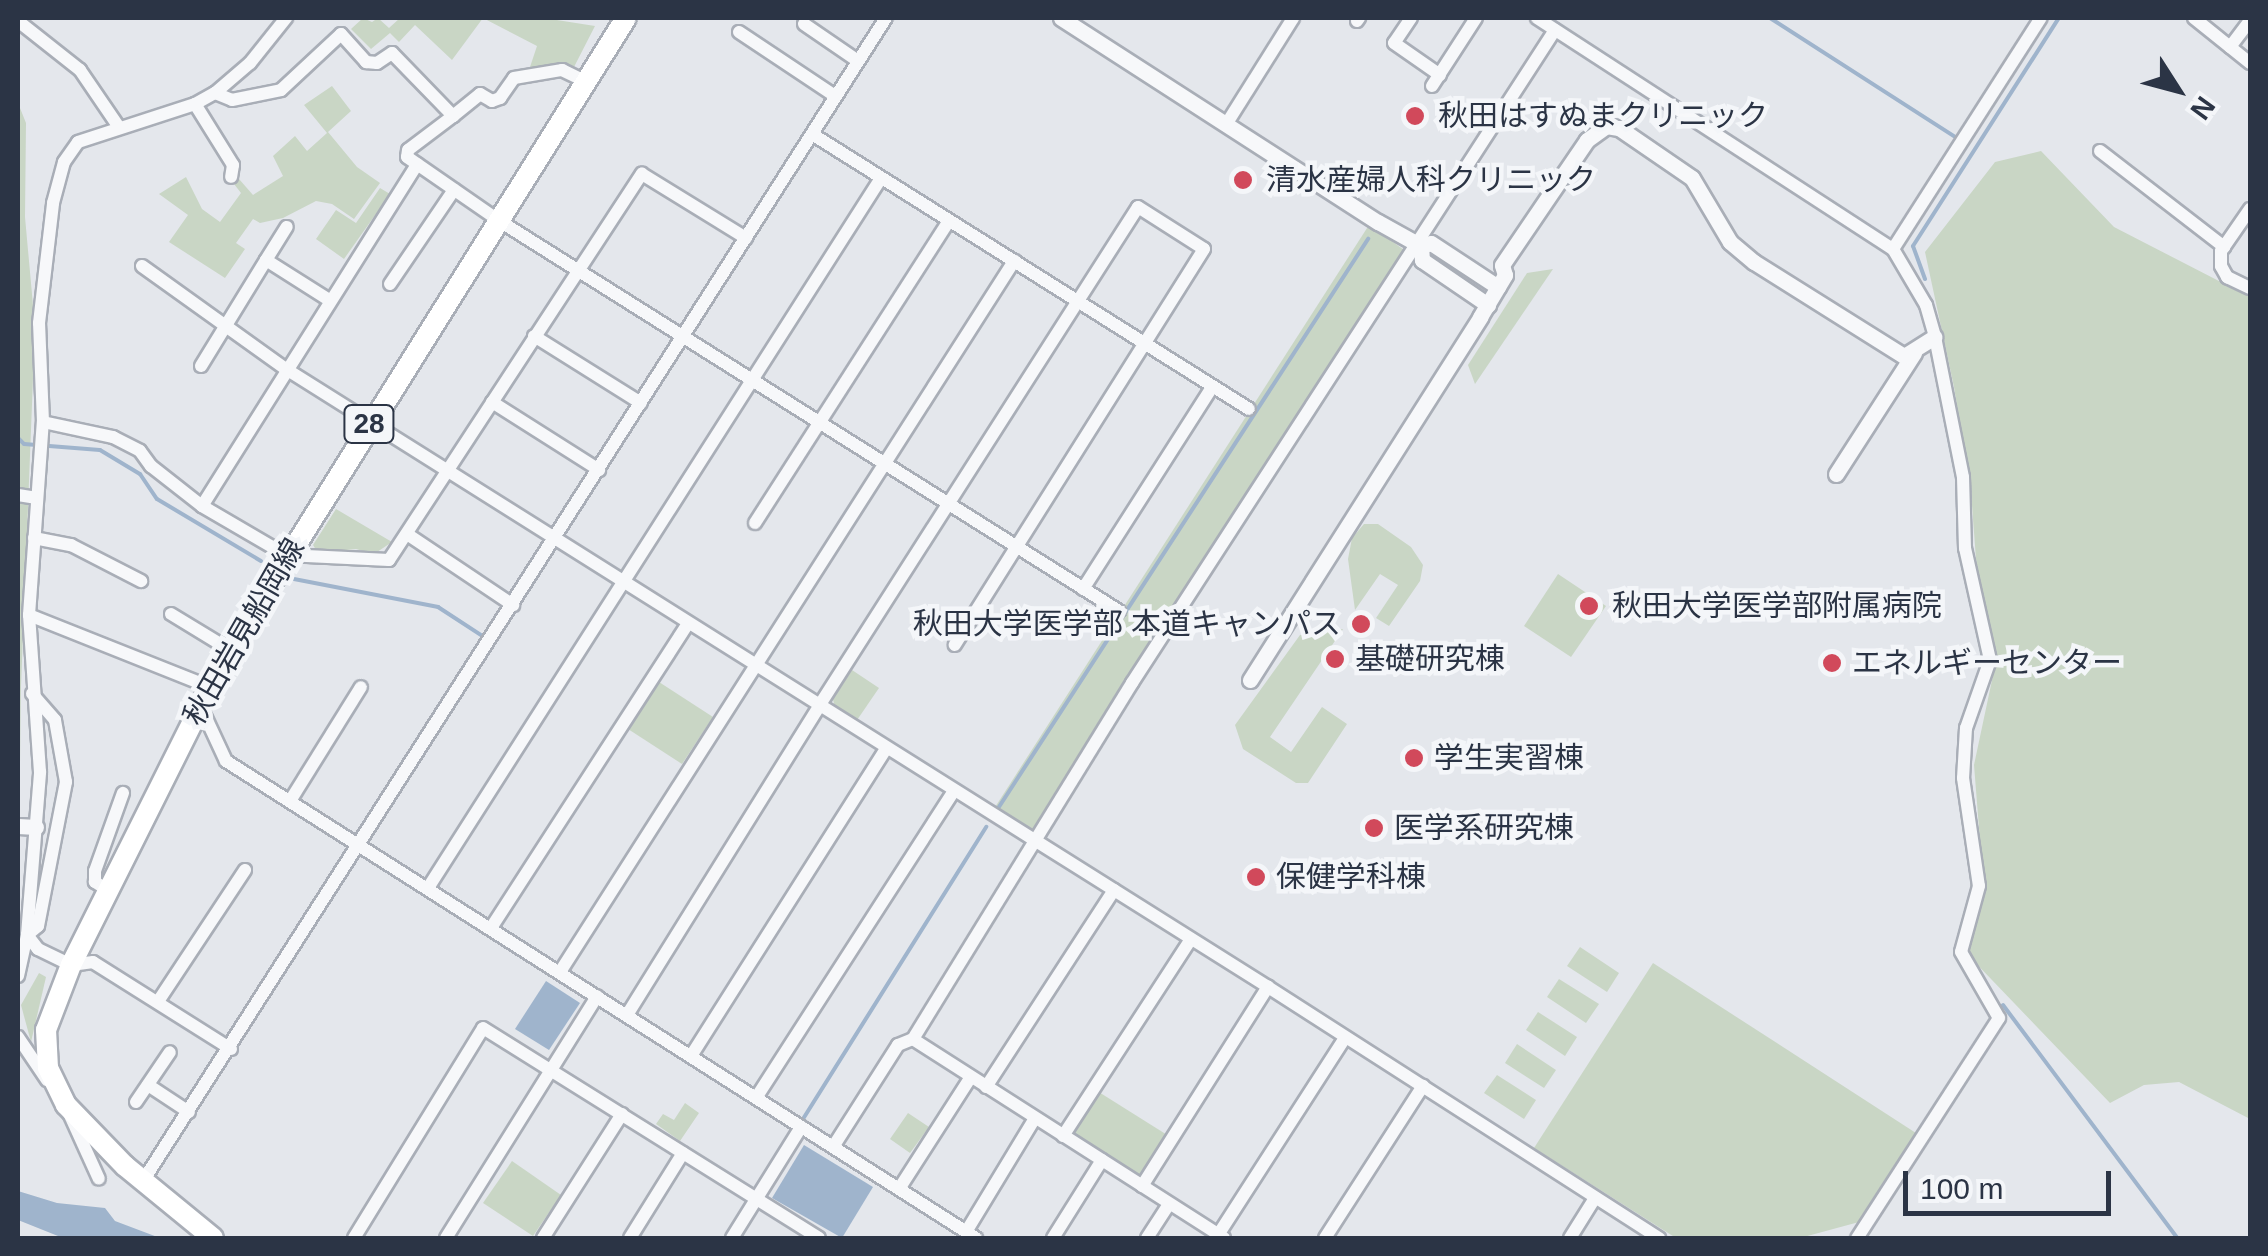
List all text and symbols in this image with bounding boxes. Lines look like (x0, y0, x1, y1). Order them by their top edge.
north arrow (2128, 40, 2228, 140)
text: N (2184, 91, 2221, 125)
place label: 秋田はすぬまクリニック (1438, 98, 1768, 134)
marker: 秋田はすぬまクリニック (1402, 103, 1428, 129)
place label: 清水産婦人科クリニック (1266, 162, 1596, 198)
marker: 清水産婦人科クリニック (1230, 167, 1256, 193)
road number: 28 (342, 401, 396, 447)
street label: 秋田岩見船岡線 (176, 532, 312, 732)
place label: 秋田大学医学部附属病院 (1612, 588, 1942, 624)
marker: 秋田大学医学部附属病院 (1576, 593, 1602, 619)
place label: 秋田大学医学部 本道キャンパス (913, 606, 1341, 642)
marker: 秋田大学医学部 本道キャンパス (1350, 613, 1372, 635)
place label: 基礎研究棟 (1355, 641, 1505, 677)
place label: エネルギーセンター (1852, 645, 2122, 681)
marker: 基礎研究棟 (1324, 648, 1346, 670)
marker: エネルギーセンター (1821, 652, 1843, 674)
place label: 学生実習棟 (1434, 740, 1584, 776)
marker: 学生実習棟 (1403, 747, 1425, 769)
place label: 医学系研究棟 (1394, 810, 1574, 846)
marker: 医学系研究棟 (1363, 817, 1385, 839)
place label: 保健学科棟 (1276, 859, 1426, 895)
marker: 保健学科棟 (1245, 866, 1267, 888)
scale bar (1908, 1151, 2116, 1213)
text: 100 m (1920, 1172, 2003, 1205)

